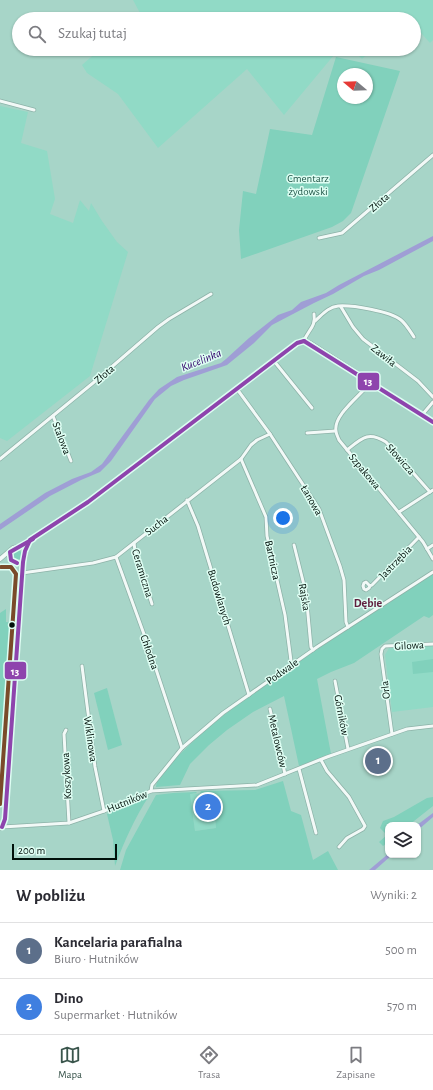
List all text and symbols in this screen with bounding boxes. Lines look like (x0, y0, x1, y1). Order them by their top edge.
search box (12, 12, 421, 56)
icon: search (26, 23, 48, 45)
text: Szukaj tutaj (58, 26, 127, 41)
north arrow (337, 68, 373, 104)
park label: Cmentarz żydowski (287, 173, 329, 197)
street label: Złota (367, 191, 391, 214)
street label: Zawiła (369, 342, 398, 369)
water label: Kucelinka (179, 347, 223, 373)
street label: Złota (92, 363, 117, 386)
line badge: 13 (357, 372, 380, 391)
text: 13 (364, 376, 373, 387)
street label: Stalowa (50, 420, 73, 456)
street label: Słowicza (384, 442, 417, 477)
street label: Szpakowa (347, 451, 383, 491)
street label: Łanowa (299, 483, 325, 517)
your location (273, 508, 293, 528)
street label: Sucha (143, 513, 170, 538)
street label: Bartnicza (263, 539, 282, 581)
street label: Jastrzębia (377, 543, 414, 581)
street label: Ceramiczna (130, 548, 155, 599)
street label: Budowlanych (206, 568, 233, 626)
street label: Rajska (297, 582, 312, 612)
district label: Dębie (354, 597, 383, 609)
unlabelled marker (7, 620, 17, 630)
street label: Chłodna (138, 633, 161, 671)
street label: Gilowa (394, 639, 424, 652)
street label: Podwale (264, 656, 300, 686)
line badge: 13 (4, 661, 27, 680)
text: 13 (11, 666, 20, 677)
street label: Orla (379, 680, 392, 700)
street label: Górników (332, 694, 351, 737)
street label: Metalowców (266, 713, 289, 769)
street label: Wiklinowa (82, 715, 99, 763)
pin: 1 (365, 746, 391, 776)
street label: Koszykowa (60, 752, 73, 800)
street label: Hutników (105, 788, 149, 815)
pin: 2 (195, 792, 221, 822)
map controls (385, 822, 421, 858)
button: layers (385, 822, 421, 858)
scale bar (12, 842, 117, 861)
text: 200 m (18, 845, 45, 856)
text: W pobliżu (16, 887, 85, 904)
text: Wyniki: 2 (370, 889, 417, 902)
text: Kancelaria parafialna (54, 935, 183, 950)
text: 1 (27, 944, 31, 957)
text: 500 m (385, 944, 417, 957)
text: Biuro · Hutników (54, 953, 139, 966)
text: Dino (54, 991, 83, 1006)
text: 2 (26, 1000, 32, 1013)
text: 570 m (387, 1000, 417, 1013)
text: Supermarket · Hutników (54, 1009, 177, 1022)
tab: Mapa (58, 1044, 82, 1081)
tab: Trasa (198, 1044, 220, 1081)
tab: Zapisane (336, 1044, 375, 1081)

